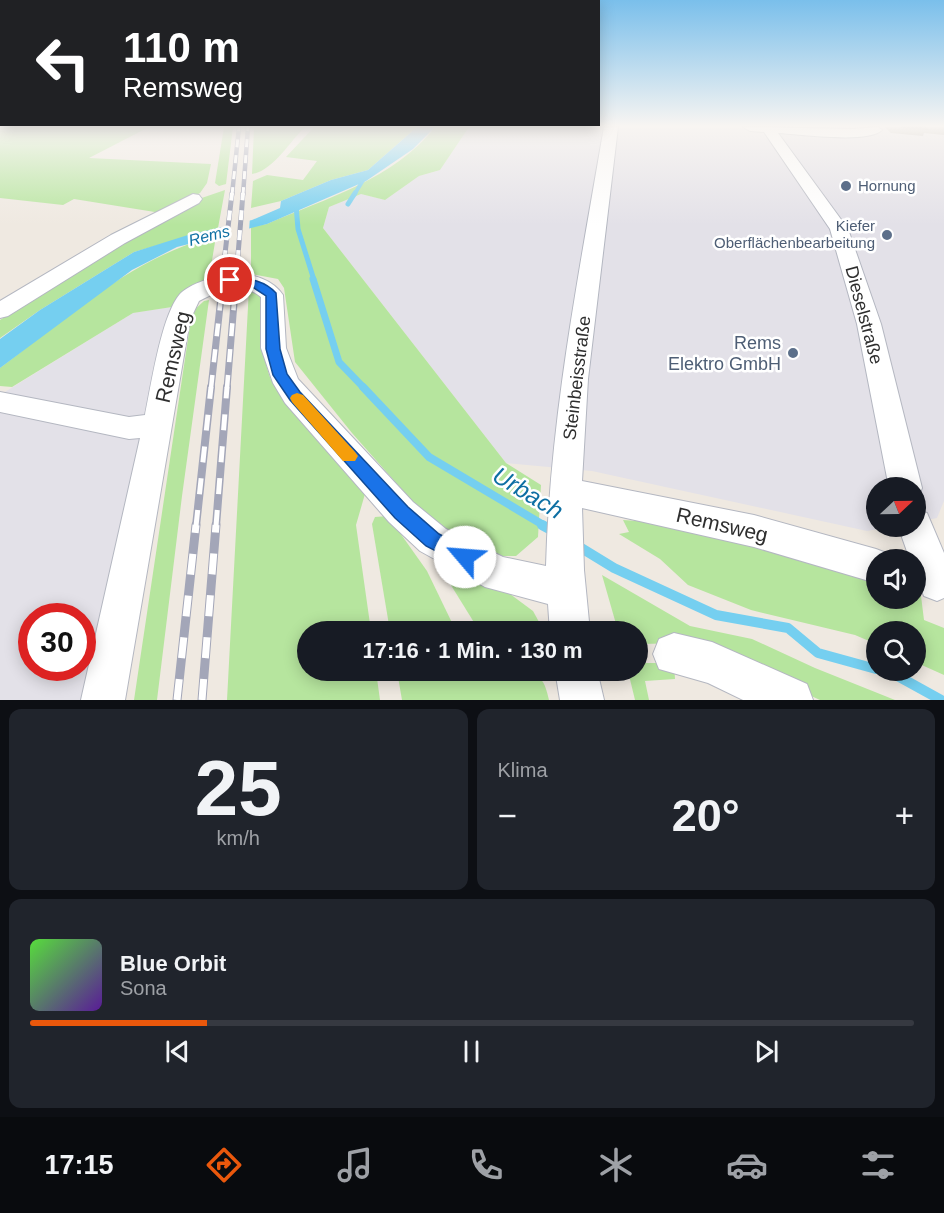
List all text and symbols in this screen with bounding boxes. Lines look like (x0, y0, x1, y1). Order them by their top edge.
icon: left (24, 24, 102, 102)
text: 110 m (123, 24, 240, 71)
text: Remsweg (123, 73, 243, 103)
place label: Hornung (858, 177, 916, 194)
marker: Hornung (839, 179, 853, 193)
place label: Kiefer Oberflächenbearbeitung (714, 217, 875, 251)
water label: Rems (187, 222, 231, 249)
marker: Kiefer Oberflächenbearbeitung (880, 228, 894, 242)
pin (204, 254, 255, 305)
icon: arrive (213, 263, 246, 296)
street label: Dieselstraße (841, 264, 887, 366)
street label: Remsweg (151, 309, 194, 405)
street label: Steinbeisstraße (559, 315, 595, 441)
place label: Rems Elektro GmbH (668, 333, 781, 374)
marker: Rems Elektro GmbH (786, 346, 800, 360)
water label: Urbach (488, 461, 568, 524)
north arrow (866, 477, 926, 537)
map controls (866, 477, 926, 681)
street label: Remsweg (674, 503, 770, 546)
position arrow (433, 525, 497, 589)
button: sound (866, 549, 926, 609)
speed limit sign: 30 (18, 603, 96, 681)
button: search (866, 621, 926, 681)
text: 17:16 · 1 Min. · 130 m (362, 638, 583, 663)
text: 25 (195, 744, 282, 832)
text: Klima (498, 759, 548, 781)
text: 20° (672, 790, 740, 841)
text: − (498, 797, 517, 834)
text: + (895, 797, 914, 834)
text: km/h (217, 827, 260, 849)
text: Blue Orbit (120, 951, 226, 976)
text: Sona (120, 977, 167, 999)
icon: previous (161, 1035, 194, 1068)
icon: pause (455, 1035, 488, 1068)
icon: next (750, 1035, 783, 1068)
icon: directions (203, 1144, 245, 1186)
icon: music (334, 1144, 376, 1186)
icon: phone (465, 1144, 507, 1186)
icon: climate (595, 1144, 637, 1186)
icon: car (726, 1144, 768, 1186)
icon: filters (857, 1144, 899, 1186)
text: 17:15 (44, 1150, 114, 1180)

